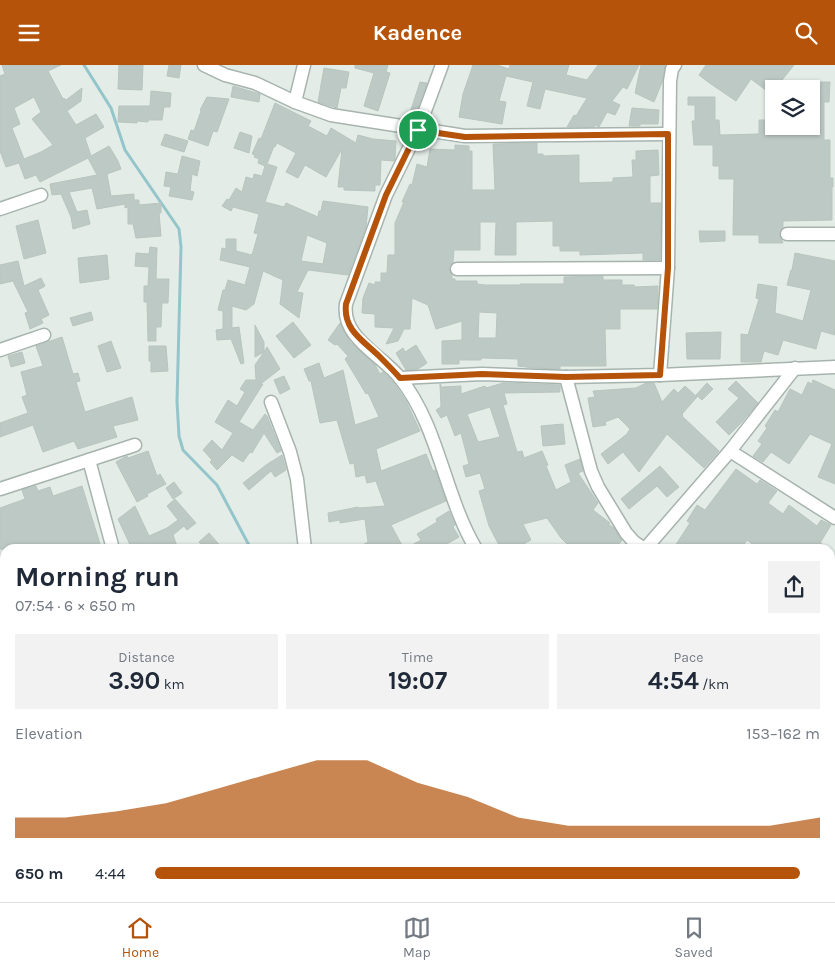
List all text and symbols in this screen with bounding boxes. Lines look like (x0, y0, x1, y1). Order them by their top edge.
icon: menu (15, 19, 43, 47)
icon: search (792, 19, 820, 47)
text: Kadence (373, 20, 462, 46)
map controls (765, 80, 820, 135)
button: layers (765, 80, 820, 135)
pin (397, 109, 439, 151)
icon: arrive (404, 116, 432, 144)
text: Morning run (15, 560, 180, 593)
button: share (768, 561, 820, 613)
text: 07:54 · 6 × 650 m (15, 596, 136, 615)
text: Distance (118, 649, 175, 666)
text: Time (402, 649, 433, 666)
text: Pace (674, 649, 703, 666)
text: 3.90 (108, 666, 160, 695)
text: 19:07 (388, 666, 447, 695)
text: 4:54 (648, 666, 699, 695)
text: km (160, 676, 185, 693)
text: /km (699, 676, 729, 693)
text: Elevation (15, 724, 83, 743)
text: 153–162 m (746, 724, 820, 743)
text: 650 m (15, 864, 63, 883)
text: 4:44 (95, 864, 126, 883)
tab: Home (122, 914, 159, 961)
tab: Map (403, 914, 431, 961)
tab: Saved (674, 914, 713, 961)

